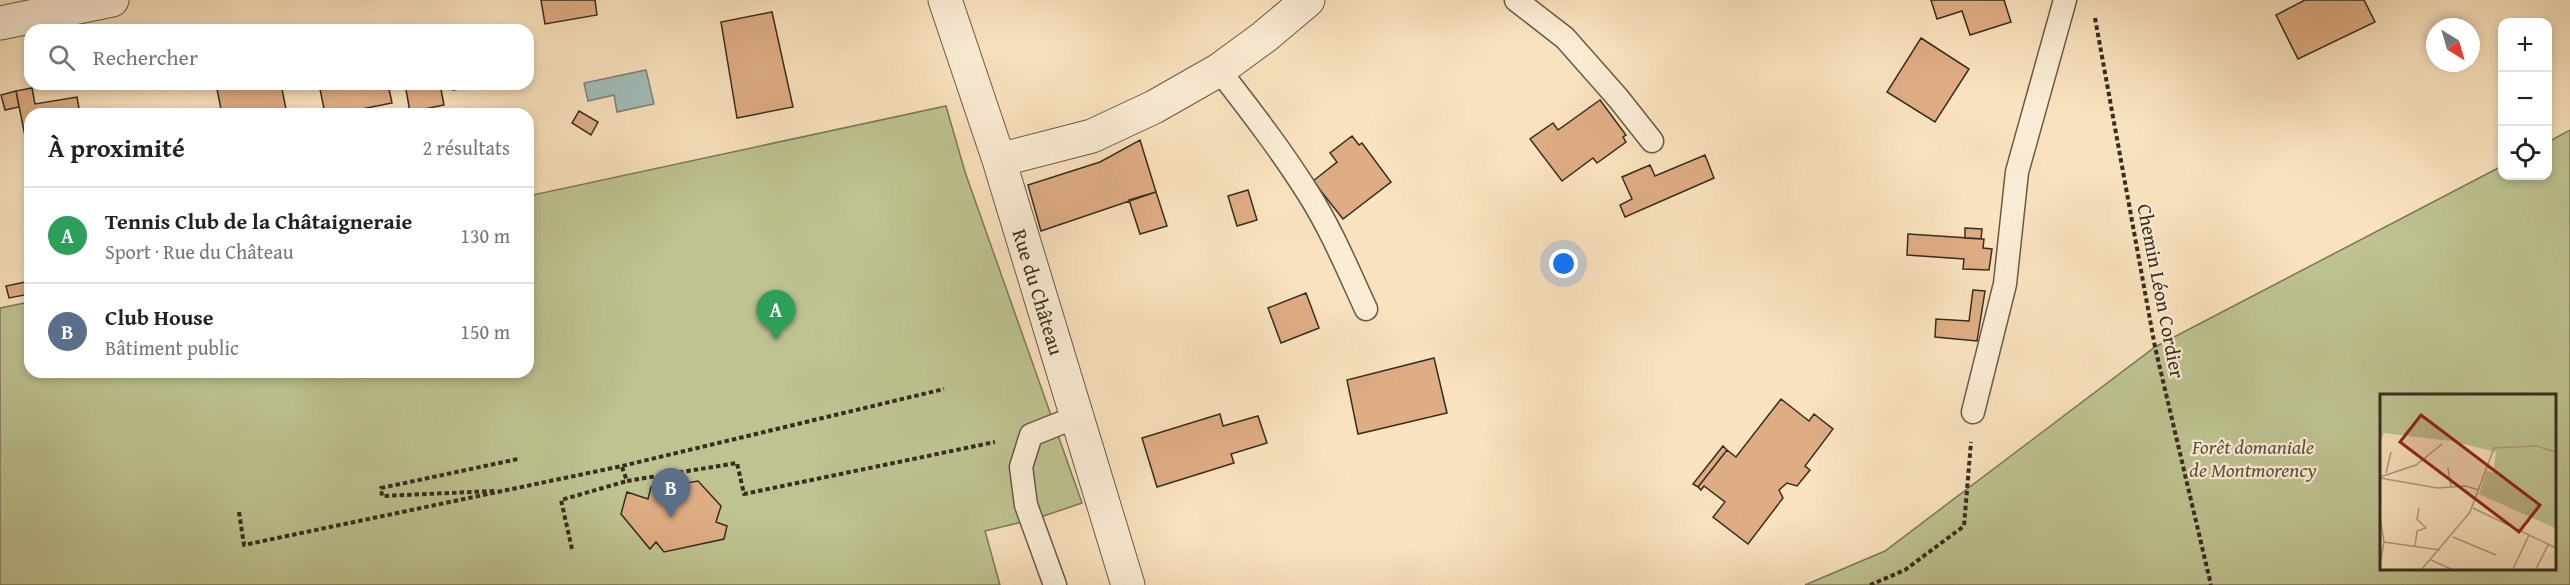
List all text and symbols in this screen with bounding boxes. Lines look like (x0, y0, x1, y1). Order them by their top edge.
north arrow (2426, 18, 2480, 72)
map controls (2498, 18, 2552, 180)
button: + (2498, 18, 2552, 72)
search box (24, 24, 534, 90)
icon: search (45, 41, 78, 74)
text: Rechercher (93, 41, 198, 73)
button: − (2498, 72, 2552, 126)
button: locate (2498, 126, 2552, 180)
text: À proximité (48, 128, 185, 167)
text: 2 résultats (422, 133, 510, 162)
street label: Chemin Léon Cordier (2130, 201, 2193, 381)
text: Tennis Club de la Châtaigneraie (105, 205, 412, 237)
text: A (61, 221, 74, 250)
text: 130 m (460, 221, 510, 250)
street label: Rue du Château (1006, 225, 1071, 359)
text: Sport · Rue du Château (105, 237, 294, 266)
your location (1549, 249, 1578, 278)
pin: A (756, 290, 796, 340)
text: Club House (105, 301, 214, 333)
text: B (61, 317, 74, 346)
text: 150 m (460, 317, 510, 346)
text: Bâtiment public (105, 333, 239, 362)
inset map (2380, 394, 2555, 570)
park label: Forêt domaniale de Montmorency (2189, 432, 2317, 484)
pin: B (652, 468, 690, 518)

